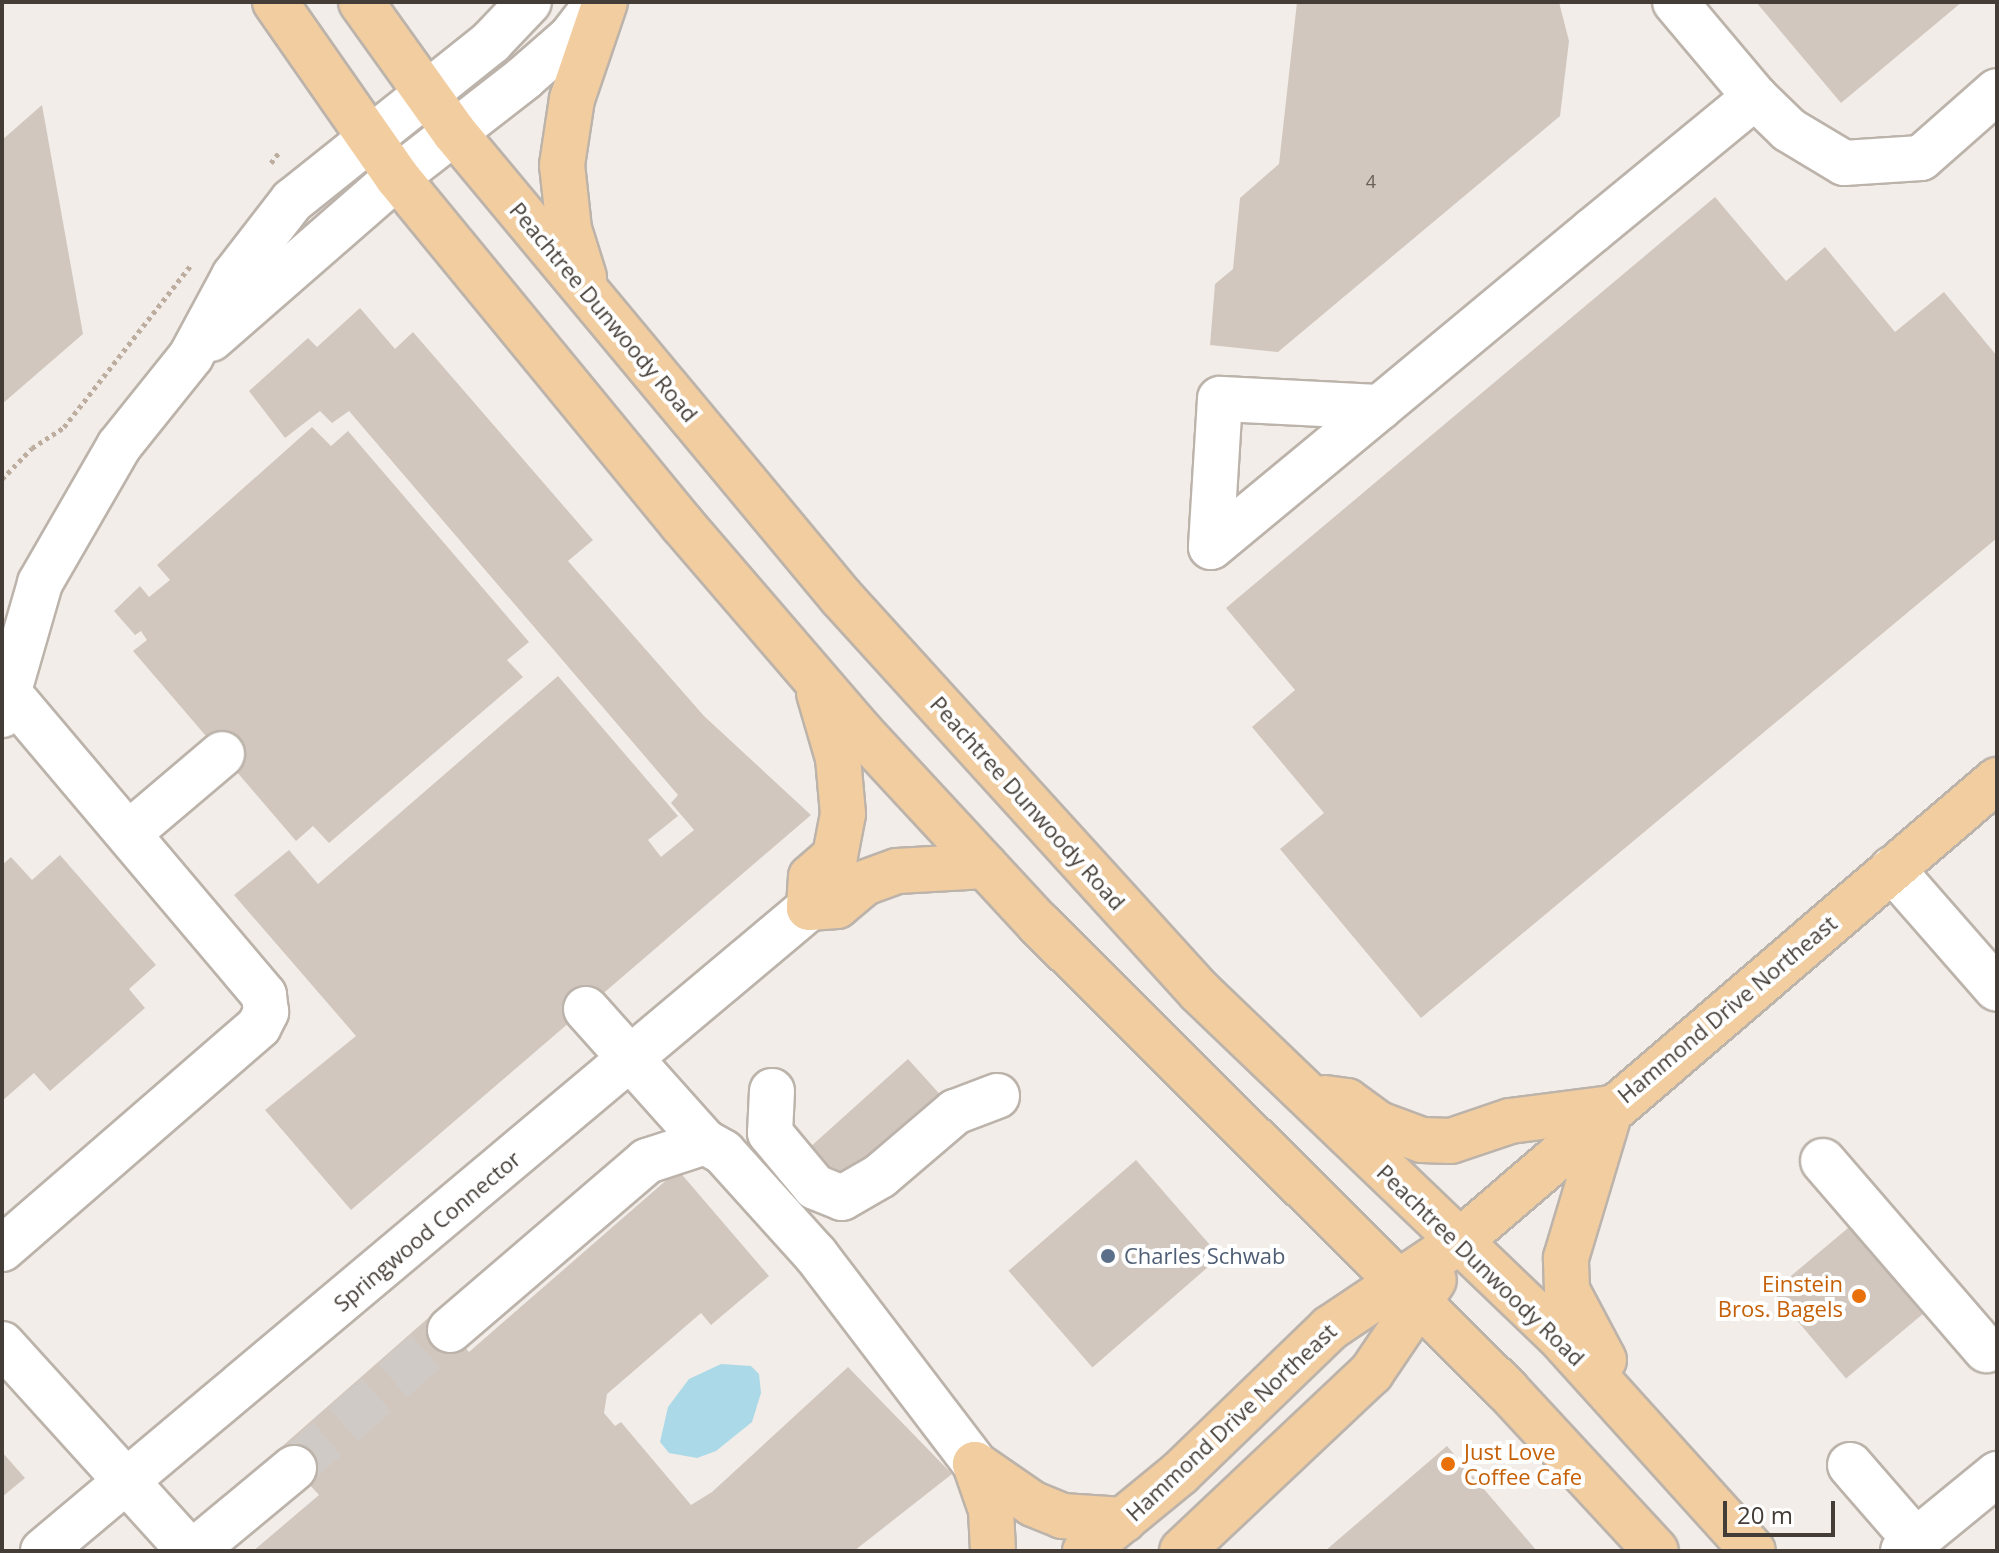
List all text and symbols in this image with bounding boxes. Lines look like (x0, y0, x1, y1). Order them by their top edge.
house number: 4 (1366, 170, 1376, 192)
street label: Peachtree Dunwoody Road (504, 197, 704, 427)
street label: Peachtree Dunwoody Road (925, 691, 1131, 915)
street label: Hammond Drive Northeast (1612, 910, 1842, 1108)
street label: Springwood Connector (328, 1145, 526, 1317)
street label: Peachtree Dunwoody Road (1372, 1159, 1590, 1371)
place label: Charles Schwab (1124, 1243, 1285, 1269)
marker: Charles Schwab (1099, 1247, 1117, 1265)
place label: Einstein Bros. Bagels (1718, 1270, 1843, 1322)
marker: Einstein Bros. Bagels (1850, 1287, 1868, 1305)
street label: Hammond Drive Northeast (1120, 1318, 1342, 1526)
place label: Just Love Coffee Cafe (1464, 1438, 1582, 1490)
marker: Just Love Coffee Cafe (1439, 1455, 1457, 1473)
scale bar (1727, 1485, 1839, 1535)
text: 20 m (1737, 1498, 1793, 1531)

